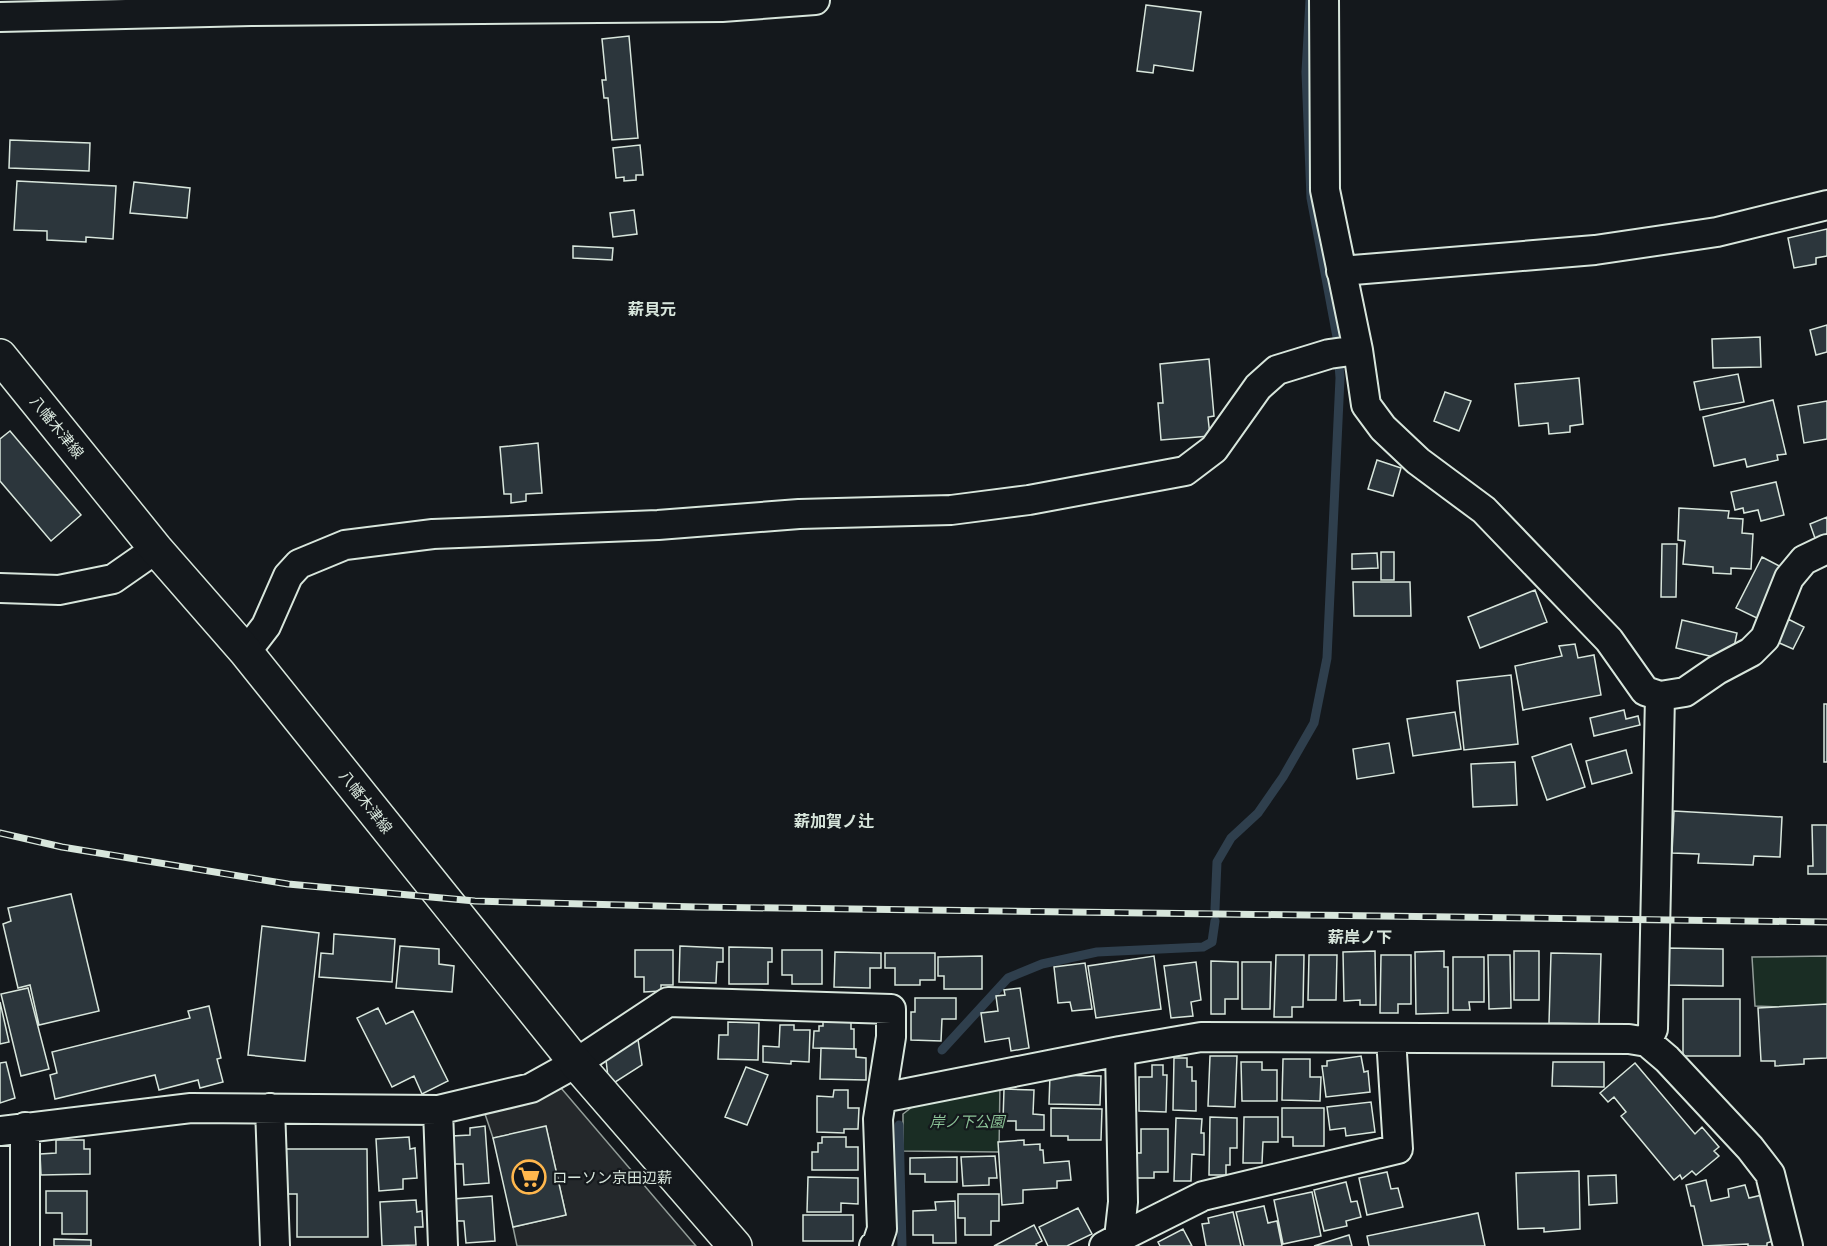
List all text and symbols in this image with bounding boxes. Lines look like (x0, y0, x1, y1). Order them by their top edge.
district label: 薪貝元 (628, 299, 676, 319)
street label: 八幡木津線 (26, 392, 88, 462)
street label: 八幡木津線 (335, 767, 397, 837)
district label: 薪加賀ノ辻 (794, 811, 874, 831)
district label: 薪岸ノ下 (1328, 927, 1392, 947)
park label: 岸ノ下公園 (929, 1112, 1006, 1131)
supermarket icon: ローソン京田辺薪 (511, 1159, 547, 1195)
place label: ローソン京田辺薪 (552, 1168, 672, 1187)

